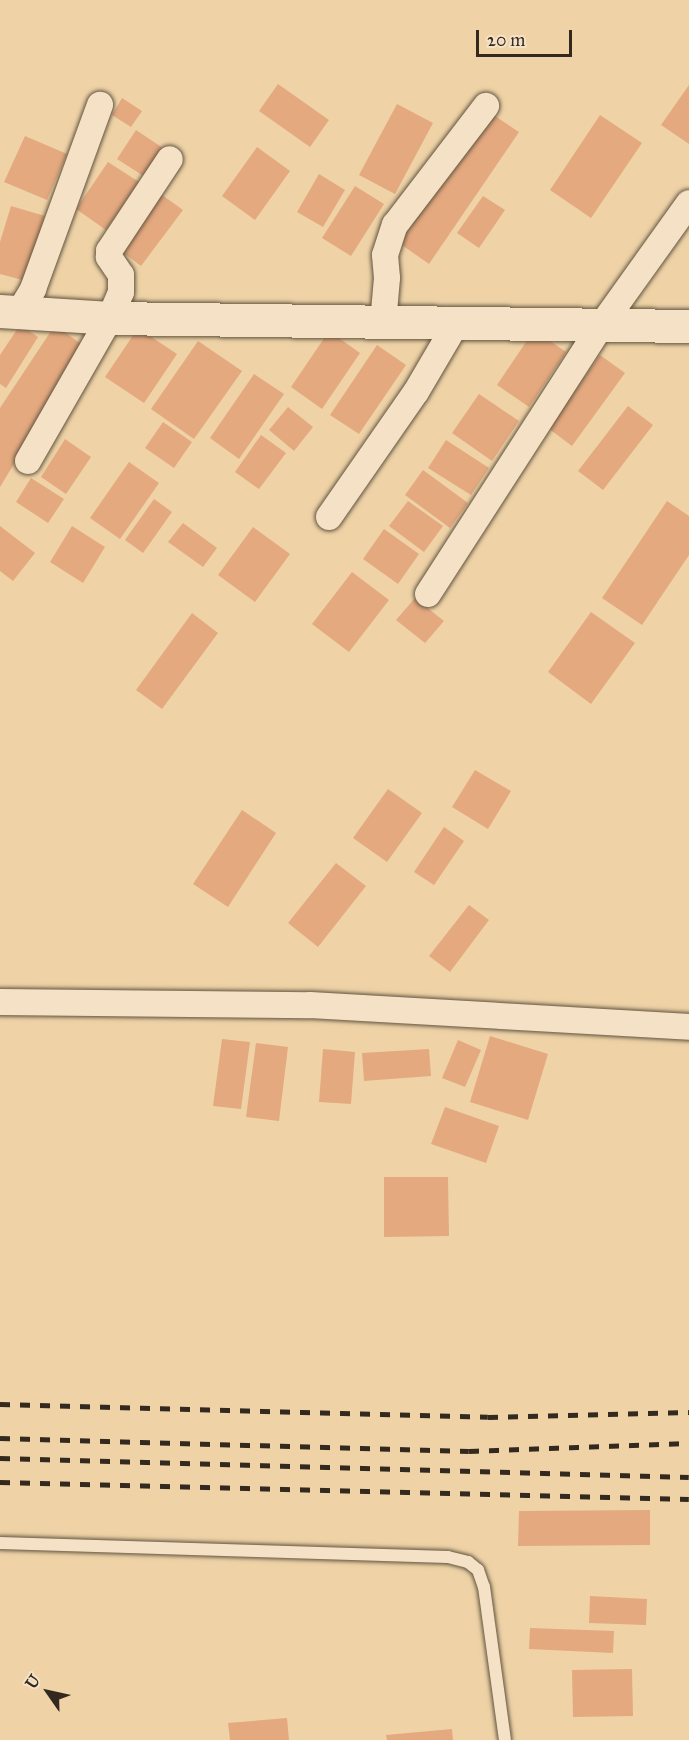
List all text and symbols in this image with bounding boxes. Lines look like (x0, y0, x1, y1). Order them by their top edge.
scale bar (479, 18, 575, 56)
text: 20 m (487, 29, 525, 51)
north arrow (18, 1662, 78, 1722)
text: U (21, 1671, 44, 1692)

